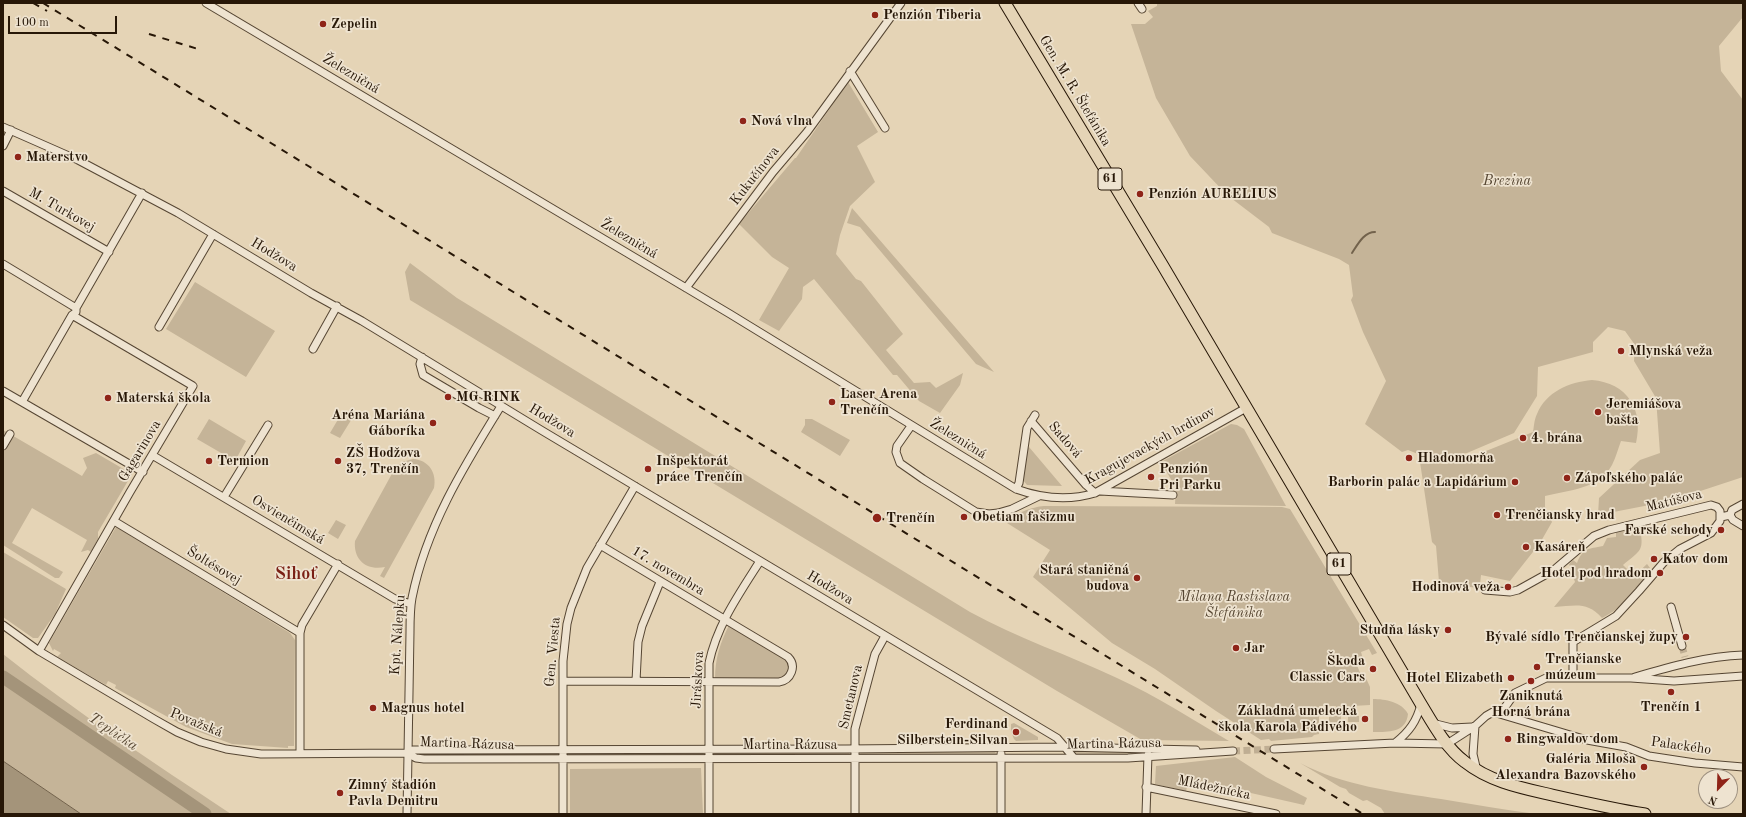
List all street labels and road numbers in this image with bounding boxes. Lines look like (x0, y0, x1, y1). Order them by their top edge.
street label: Gen. M. R. Štefánika (1035, 32, 1115, 150)
street label: Železničná (319, 50, 383, 98)
street label: Kukučínova (727, 143, 783, 209)
road number: 61 (1098, 168, 1122, 190)
street label: M. Turkovej (26, 184, 98, 236)
street label: Železničná (597, 215, 661, 263)
street label: Hodžova (248, 234, 300, 276)
street label: Hodžova (526, 400, 578, 442)
street label: Kragujevackých hrdinov (1082, 403, 1218, 489)
street label: Železničná (926, 415, 990, 463)
street label: Gagarinova (115, 417, 165, 485)
street label: Sadová (1045, 418, 1085, 462)
street label: Matúšova (1644, 486, 1704, 516)
street label: Osvienčimská (248, 492, 328, 548)
street label: Šoltésovej (184, 543, 244, 589)
street label: 17. novembra (628, 543, 708, 599)
road number: 61 (1327, 553, 1351, 575)
street label: Hodžova (804, 567, 856, 609)
street label: Kpt. Nálepku (387, 594, 409, 676)
street label: Gen. Viesta (542, 616, 564, 688)
street label: Jiráskova (688, 651, 708, 709)
street label: Smetanova (835, 663, 867, 731)
street label: Považská (167, 705, 225, 741)
street label: Palackého (1650, 733, 1712, 759)
street label: Martina Rázusa (419, 734, 515, 754)
street label: Martina Rázusa (1066, 735, 1162, 753)
street label: Martina Rázusa (742, 737, 838, 753)
street label: Mládežnícka (1176, 772, 1252, 804)

